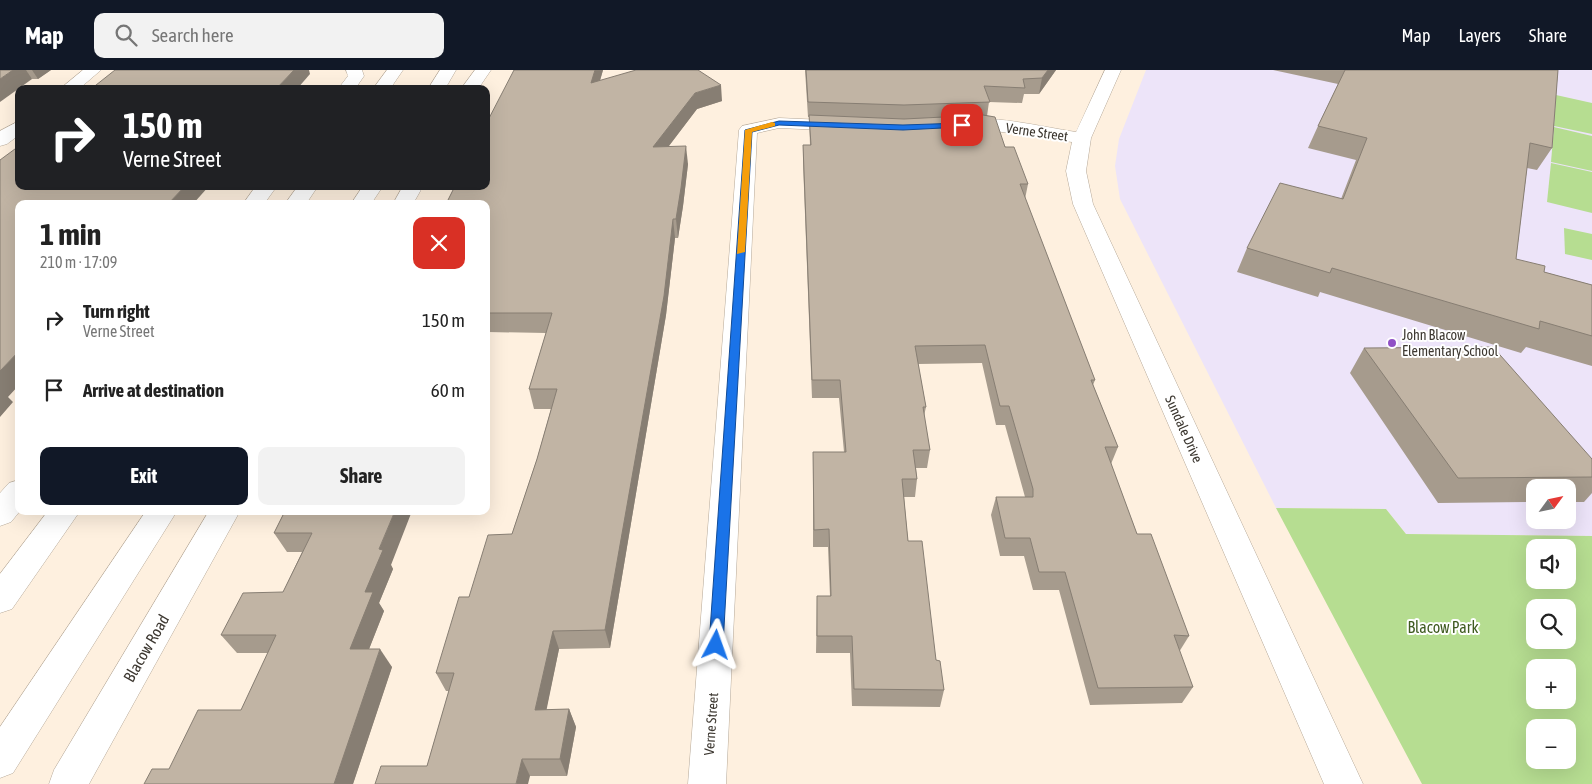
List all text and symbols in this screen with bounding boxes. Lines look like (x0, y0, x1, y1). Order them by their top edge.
search box (94, 13, 444, 58)
icon: search (112, 21, 140, 49)
text: Map (25, 22, 64, 49)
text: Search here (152, 24, 234, 46)
text: Map (1401, 25, 1430, 46)
text: Layers (1458, 25, 1501, 46)
text: Share (1529, 25, 1567, 46)
pin (941, 104, 983, 146)
icon: right (40, 105, 105, 170)
text: 150 m (123, 105, 202, 145)
icon: arrive (948, 111, 976, 139)
street label: Verne Street (1005, 120, 1069, 144)
text: Verne Street (123, 146, 222, 172)
text: 1 min (40, 217, 101, 251)
button: close (413, 217, 465, 269)
text: 210 m · 17:09 (40, 253, 117, 271)
text: Turn right (83, 300, 150, 322)
icon: right (40, 306, 68, 334)
text: 150 m (422, 309, 465, 331)
text: Verne Street (83, 322, 155, 340)
place label: John Blacow Elementary School (1402, 327, 1498, 359)
marker: John Blacow Elementary School (1386, 337, 1398, 349)
icon: arrive (40, 376, 68, 404)
text: Arrive at destination (83, 379, 224, 401)
text: 60 m (431, 379, 465, 401)
street label: Sundale Drive (1162, 393, 1206, 465)
button: Exit (40, 447, 248, 505)
button: Share (258, 447, 465, 505)
north arrow (1526, 479, 1576, 529)
map controls (1526, 479, 1576, 769)
button: sound (1526, 539, 1576, 589)
button: search (1526, 599, 1576, 649)
street label: Blacow Road (119, 611, 173, 685)
position arrow (689, 618, 741, 670)
park label: Blacow Park (1407, 618, 1479, 636)
button: + (1526, 659, 1576, 709)
street label: Verne Street (701, 692, 721, 756)
button: − (1526, 719, 1576, 769)

